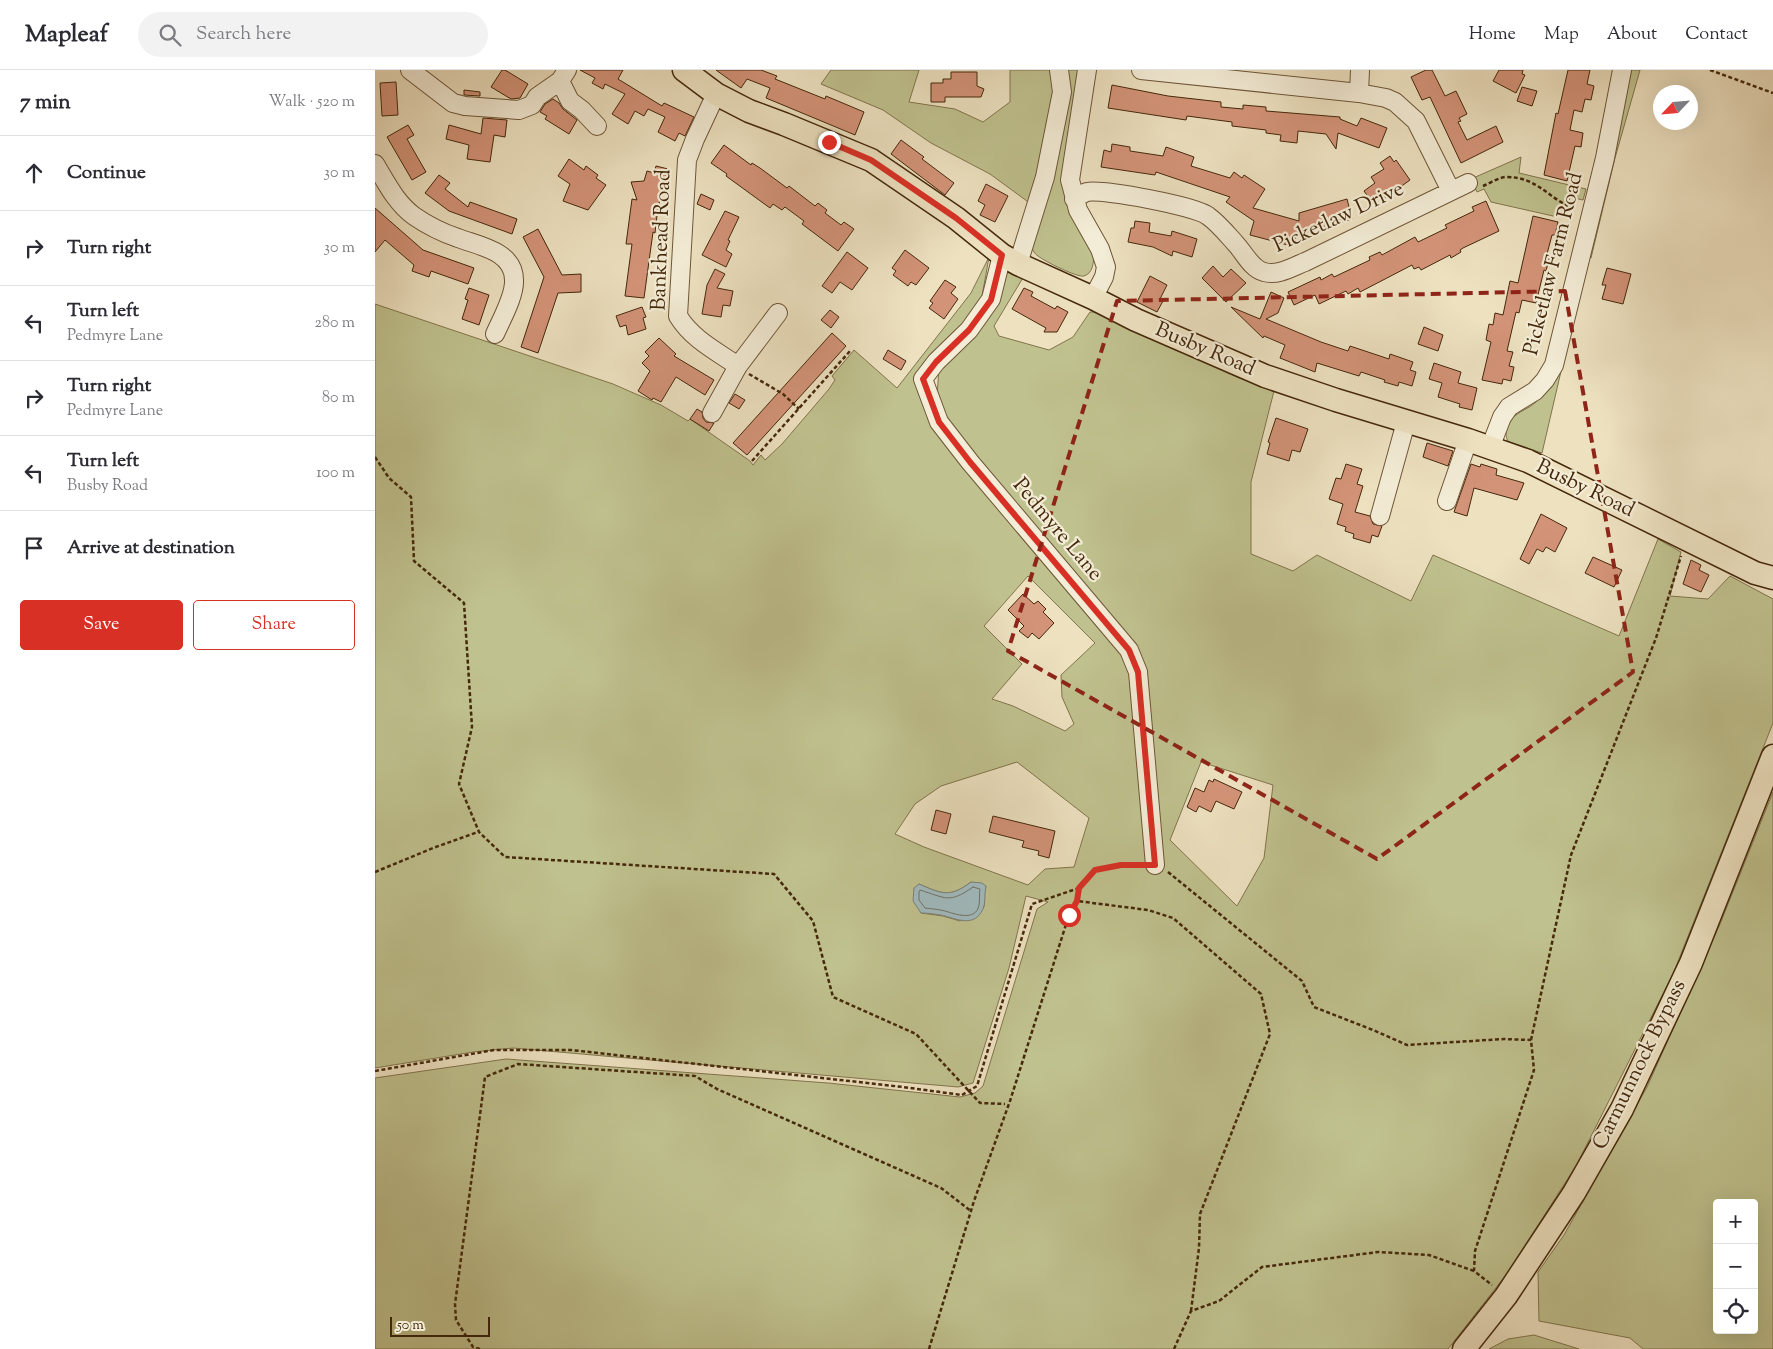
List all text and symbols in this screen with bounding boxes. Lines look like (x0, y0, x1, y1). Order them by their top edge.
search box (138, 12, 488, 57)
text: Mapleaf (25, 18, 108, 52)
icon: search (156, 21, 184, 49)
text: Search here (196, 21, 291, 48)
text: Home (1469, 22, 1516, 48)
text: Map (1544, 22, 1579, 48)
text: About (1607, 22, 1657, 48)
text: Contact (1685, 22, 1748, 48)
north arrow (1653, 85, 1698, 130)
text: 7 min (20, 88, 71, 118)
text: Walk · 520 m (269, 91, 355, 114)
route end (818, 131, 841, 154)
icon: ahead (20, 159, 48, 187)
text: Continue (67, 160, 146, 187)
text: 30 m (324, 162, 355, 185)
street label: Bankhead Road (645, 169, 679, 311)
street label: Picketlaw Farm Road (1517, 169, 1591, 359)
street label: Picketlaw Drive (1269, 175, 1409, 261)
icon: right (20, 234, 48, 262)
text: Turn right (67, 235, 151, 262)
text: 30 m (324, 237, 355, 260)
text: Turn left (67, 298, 139, 325)
icon: left (20, 309, 48, 337)
text: 280 m (314, 312, 355, 335)
street label: Busby Road (1150, 315, 1260, 385)
text: Pedmyre Lane (67, 325, 163, 348)
text: Turn right (67, 373, 151, 400)
icon: right (20, 384, 48, 412)
text: 80 m (322, 387, 355, 410)
text: Pedmyre Lane (67, 400, 163, 423)
text: Turn left (67, 448, 139, 475)
street label: Busby Road (1531, 452, 1640, 526)
icon: left (20, 459, 48, 487)
text: 100 m (316, 462, 355, 485)
street label: Pedmyre Lane (1005, 472, 1109, 588)
text: Busby Road (67, 475, 148, 498)
icon: arrive (20, 534, 48, 562)
text: Arrive at destination (67, 535, 235, 562)
button: Save (20, 600, 183, 650)
button: Share (193, 600, 355, 650)
route start (1058, 904, 1081, 927)
street label: Carmunnock Bypass (1586, 975, 1694, 1155)
map controls (1713, 1199, 1758, 1334)
button: + (1713, 1199, 1758, 1244)
button: − (1713, 1244, 1758, 1289)
button: locate (1713, 1289, 1758, 1334)
scale bar (390, 1314, 490, 1337)
text: 50 m (397, 1316, 424, 1336)

